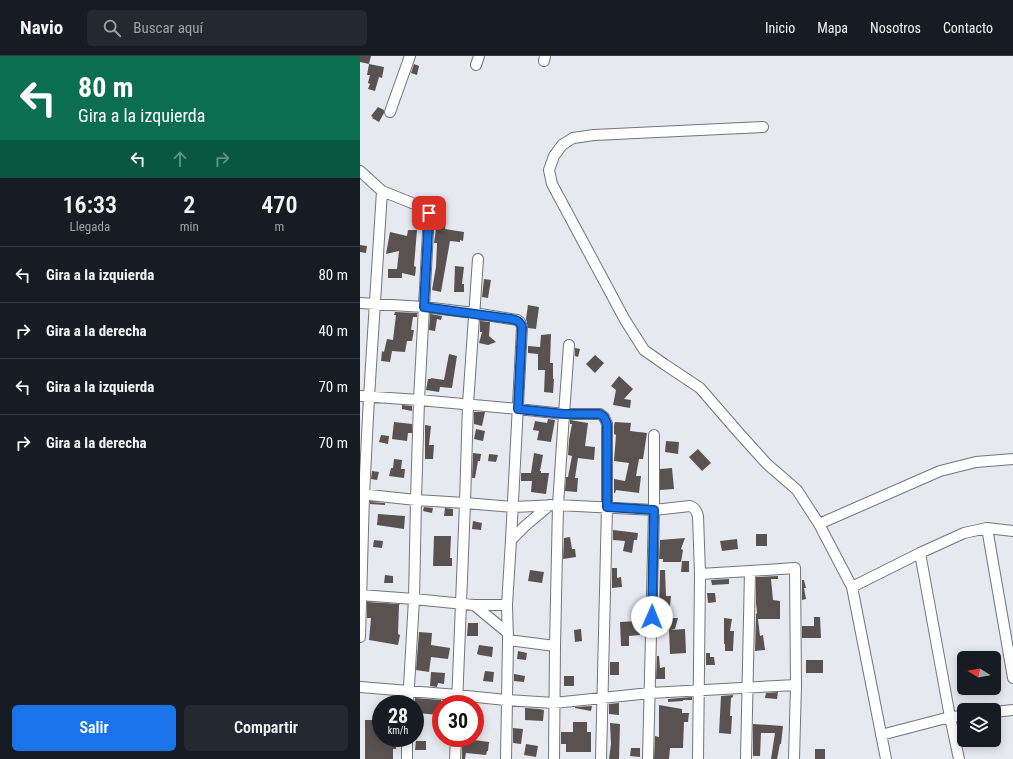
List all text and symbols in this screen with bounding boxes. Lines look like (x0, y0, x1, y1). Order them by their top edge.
search box (87, 10, 367, 46)
text: Navio (20, 16, 63, 39)
icon: search (101, 17, 123, 39)
text: Buscar aquí (133, 19, 203, 37)
text: Inicio (765, 20, 795, 36)
text: Mapa (817, 20, 848, 36)
text: Nosotros (870, 20, 921, 36)
text: Contacto (943, 20, 993, 36)
text: 80 m (78, 71, 134, 104)
icon: left (12, 72, 64, 124)
text: Gira a la izquierda (78, 105, 205, 126)
icon: left (127, 148, 149, 170)
icon: ahead (169, 148, 191, 170)
icon: right (211, 148, 233, 170)
text: 16:33 (63, 191, 117, 219)
text: 2 (183, 191, 195, 219)
text: 470 (261, 191, 297, 219)
pin (412, 196, 446, 230)
icon: arrive (418, 202, 440, 224)
text: Llegada (70, 219, 110, 234)
text: min (180, 219, 199, 234)
text: m (274, 219, 284, 234)
icon: left (12, 264, 34, 286)
text: Gira a la izquierda (46, 266, 154, 284)
text: 80 m (318, 266, 348, 284)
icon: right (12, 320, 34, 342)
text: Gira a la derecha (46, 322, 147, 340)
text: 40 m (318, 322, 348, 340)
icon: left (12, 376, 34, 398)
text: Gira a la izquierda (46, 378, 154, 396)
text: 70 m (318, 378, 348, 396)
icon: right (12, 432, 34, 454)
text: Gira a la derecha (46, 434, 147, 452)
text: 70 m (318, 434, 348, 452)
position arrow (631, 596, 673, 638)
north arrow (957, 651, 1001, 695)
map controls (957, 651, 1001, 747)
speed limit sign: 30 (432, 695, 484, 747)
button: layers (957, 703, 1001, 747)
text: 28 (388, 704, 408, 728)
button: Salir (12, 705, 176, 751)
button: Compartir (184, 705, 348, 751)
text: km/h (388, 725, 408, 736)

